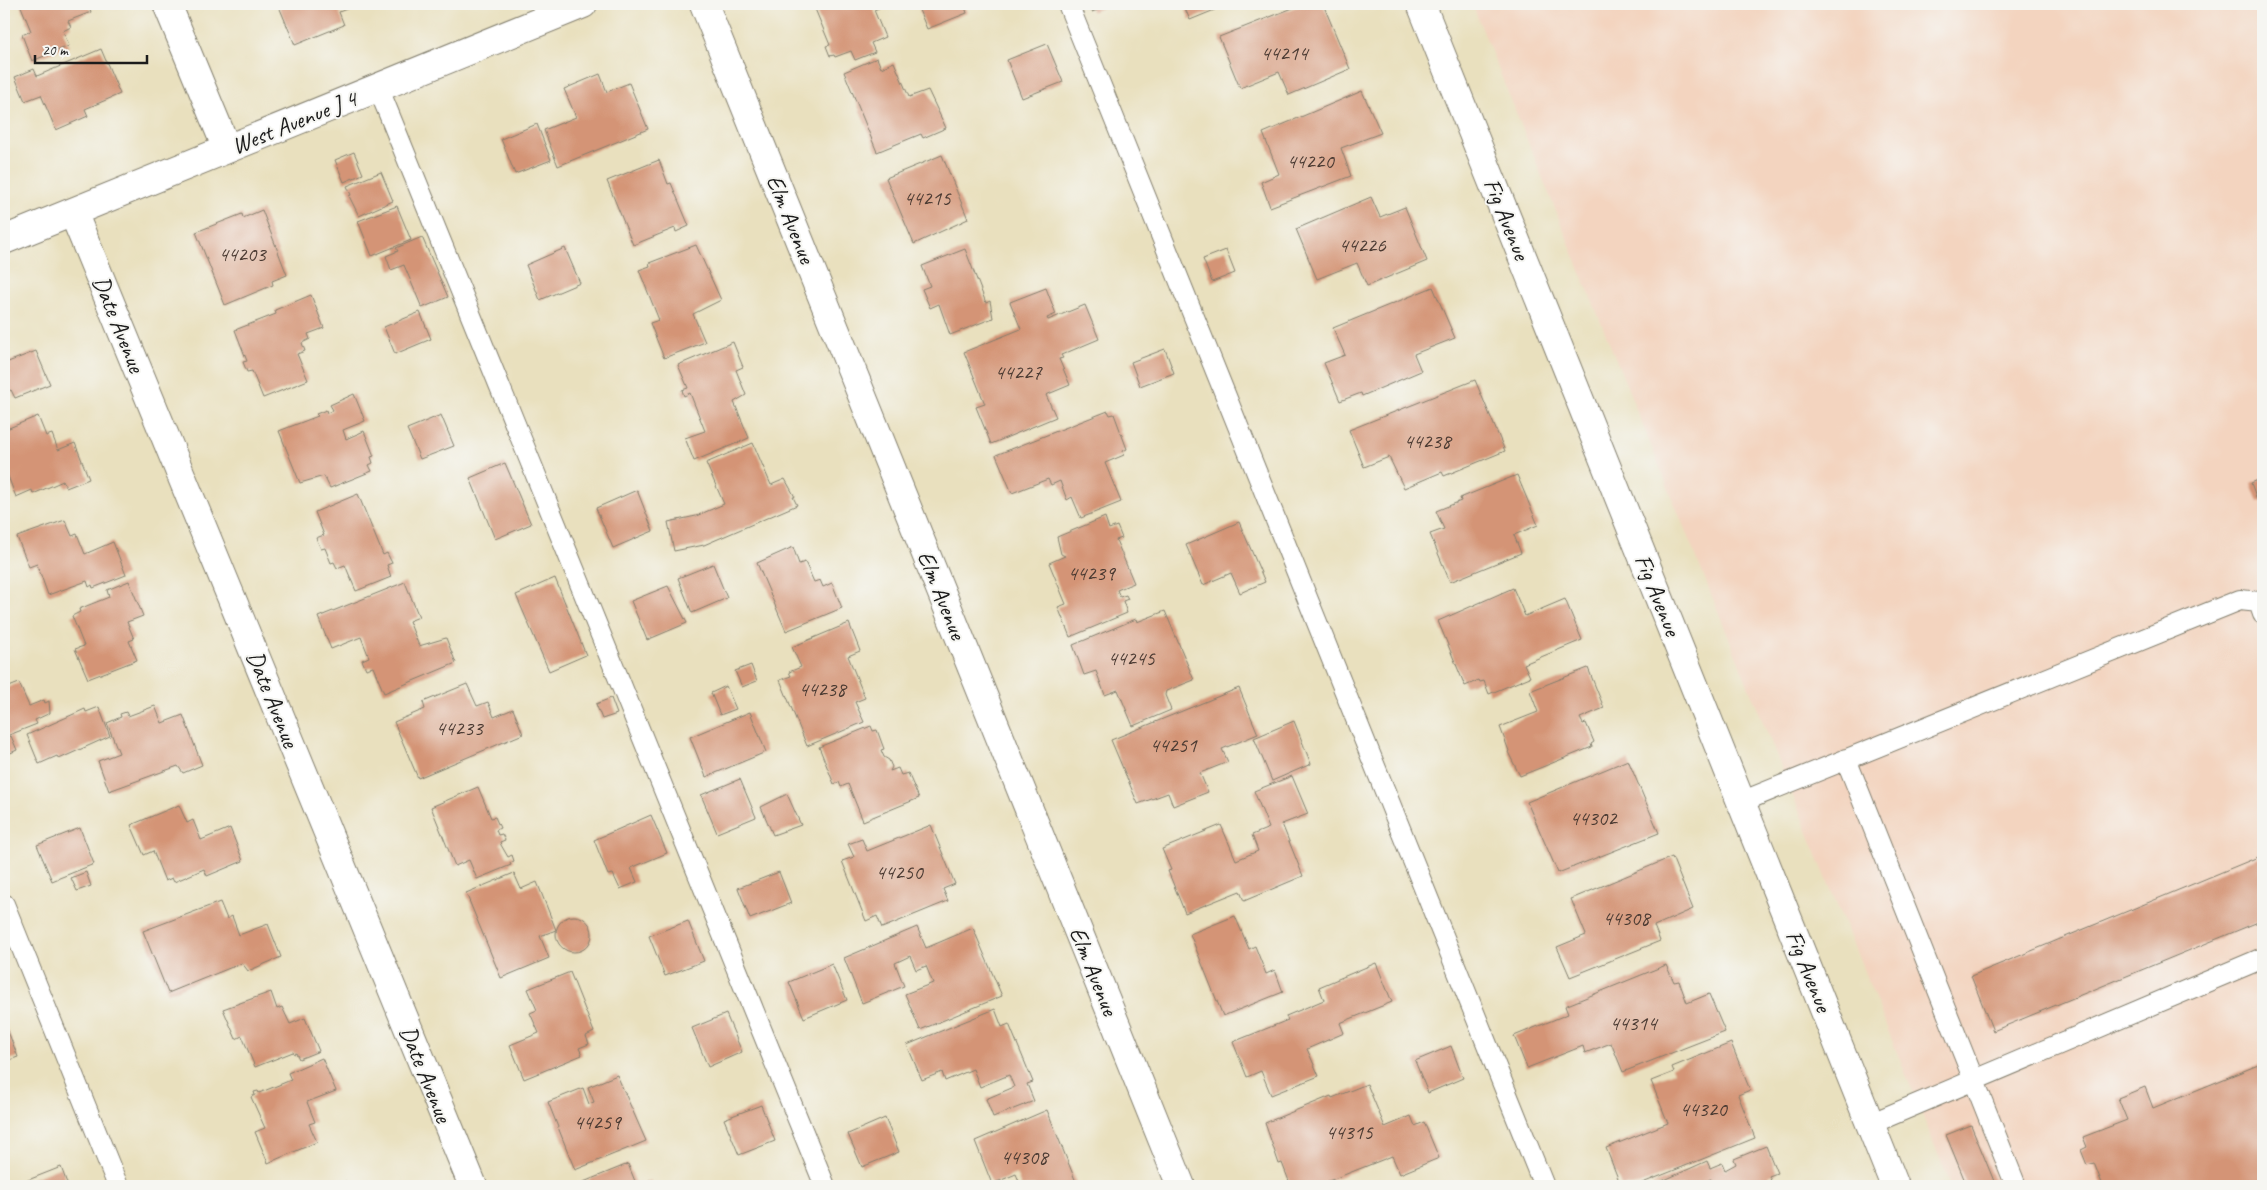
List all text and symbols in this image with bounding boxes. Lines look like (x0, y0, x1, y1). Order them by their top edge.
scale bar (35, 32, 148, 64)
house number: 44214 (1260, 40, 1310, 66)
text: 20 m (42, 41, 69, 60)
street label: West Avenue J 4 (227, 82, 363, 161)
house number: 44220 (1286, 148, 1335, 174)
street label: Elm Avenue (760, 170, 823, 270)
street label: Fig Avenue (1477, 174, 1538, 266)
house number: 44215 (903, 185, 952, 211)
house number: 44226 (1338, 232, 1386, 258)
house number: 44203 (218, 241, 267, 267)
street label: Date Avenue (86, 271, 153, 379)
house number: 44227 (994, 359, 1043, 385)
house number: 44238 (1403, 428, 1453, 454)
street label: Elm Avenue (911, 546, 974, 646)
street label: Fig Avenue (1628, 550, 1689, 642)
house number: 44239 (1067, 560, 1116, 586)
house number: 44245 (1107, 645, 1156, 671)
street label: Date Avenue (240, 646, 307, 754)
house number: 44238 (798, 676, 848, 702)
house number: 44233 (435, 715, 484, 741)
house number: 44251 (1149, 732, 1198, 758)
house number: 44302 (1569, 805, 1618, 831)
house number: 44250 (875, 859, 924, 885)
house number: 44308 (1602, 905, 1652, 931)
street label: Elm Avenue (1063, 922, 1126, 1022)
street label: Fig Avenue (1779, 926, 1840, 1018)
house number: 44314 (1609, 1010, 1659, 1036)
street label: Date Avenue (393, 1021, 460, 1129)
house number: 44320 (1679, 1096, 1728, 1122)
house number: 44259 (573, 1109, 622, 1135)
house number: 44315 (1325, 1119, 1374, 1145)
house number: 44308 (1000, 1144, 1050, 1170)

